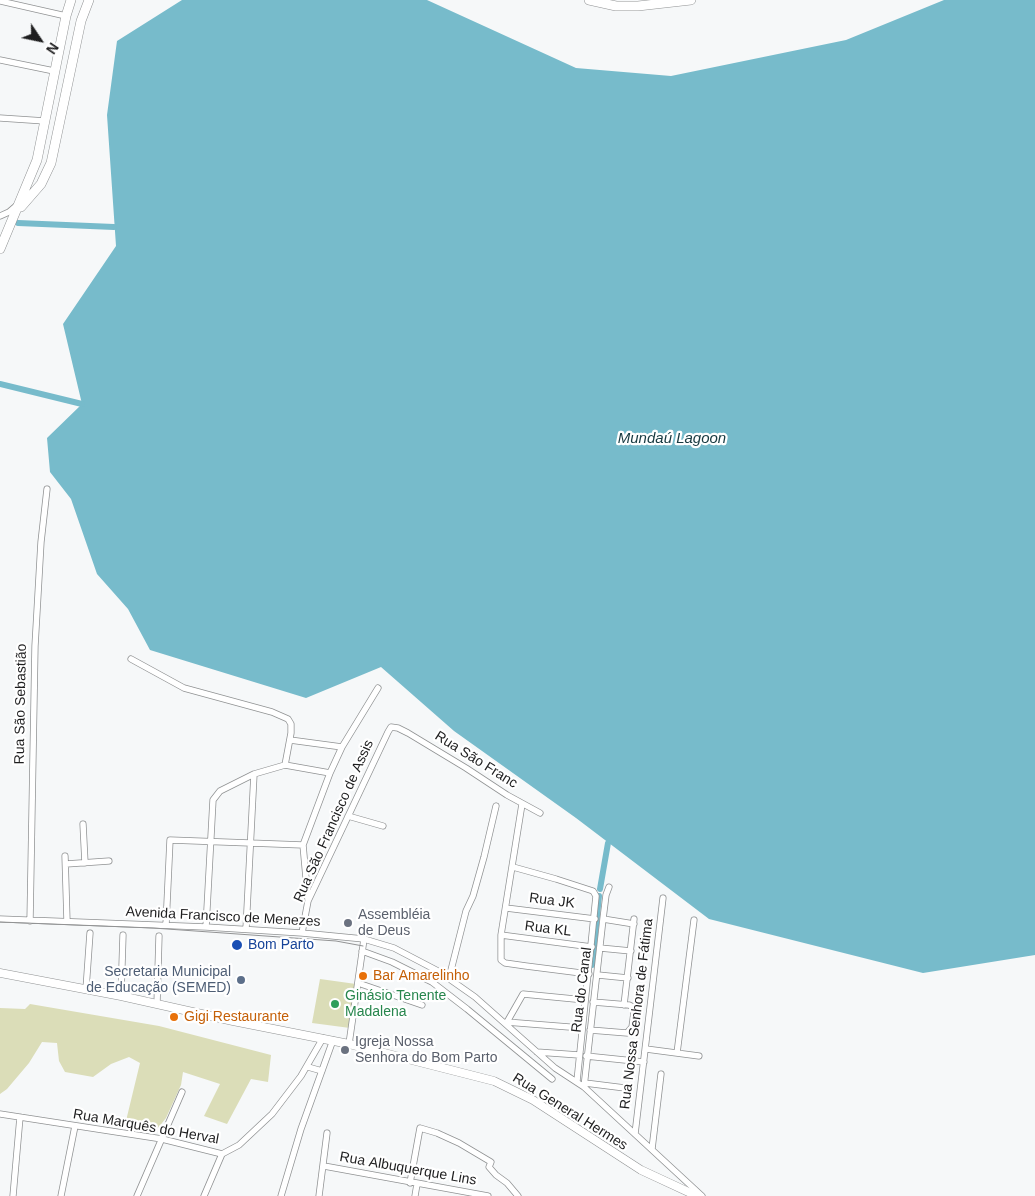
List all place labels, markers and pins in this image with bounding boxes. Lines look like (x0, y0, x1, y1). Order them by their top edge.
place label: Assembléia de Deus (358, 907, 430, 940)
marker: Assembléia de Deus (342, 917, 354, 929)
place label: Bom Parto (248, 937, 314, 953)
marker: Bom Parto (230, 938, 244, 952)
place label: Secretaria Municipal de Educação (SEMED) (86, 964, 231, 996)
place label: Bar Amarelinho (373, 968, 469, 984)
marker: Bar Amarelinho (357, 970, 369, 982)
marker: Secretaria Municipal de Educação (SEMED) (235, 974, 247, 986)
place label: Ginásio Tenente Madalena (345, 988, 446, 1020)
marker: Ginásio Tenente Madalena (329, 998, 341, 1010)
place label: Gigi Restaurante (184, 1009, 289, 1025)
marker: Gigi Restaurante (168, 1011, 180, 1023)
place label: Igreja Nossa Senhora do Bom Parto (355, 1034, 497, 1066)
marker: Igreja Nossa Senhora do Bom Parto (339, 1044, 351, 1056)

